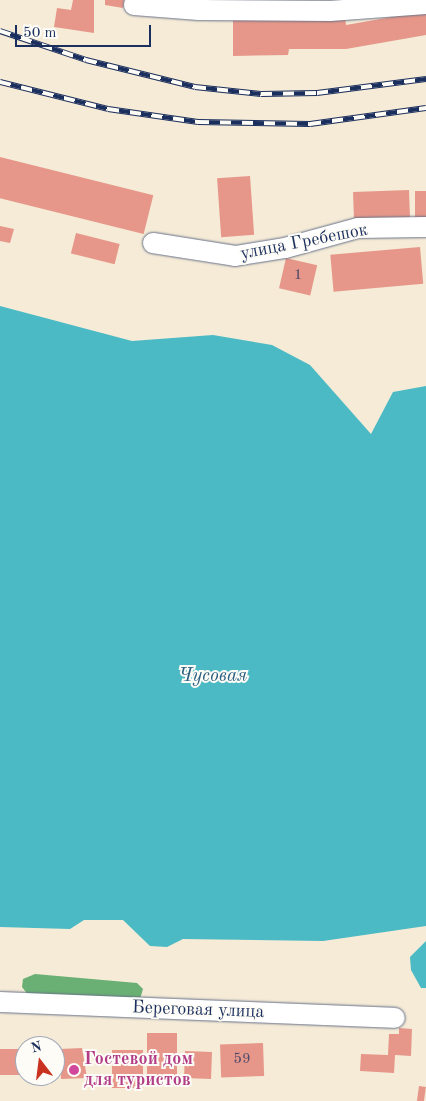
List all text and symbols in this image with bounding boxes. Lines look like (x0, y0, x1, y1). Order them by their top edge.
scale bar (18, 15, 154, 47)
text: 50 m (23, 26, 57, 41)
street label: улица Гребешок (238, 219, 370, 265)
house number: 1 (294, 267, 302, 285)
water label: Чусовая (179, 666, 247, 688)
street label: Береговая улица (131, 997, 265, 1023)
north arrow (15, 1036, 65, 1086)
text: N (29, 1039, 43, 1056)
place label: Гостевой дом для туристов (84, 1049, 193, 1092)
house number: 59 (233, 1051, 251, 1069)
marker: Гостевой дом для туристов (68, 1064, 80, 1076)

